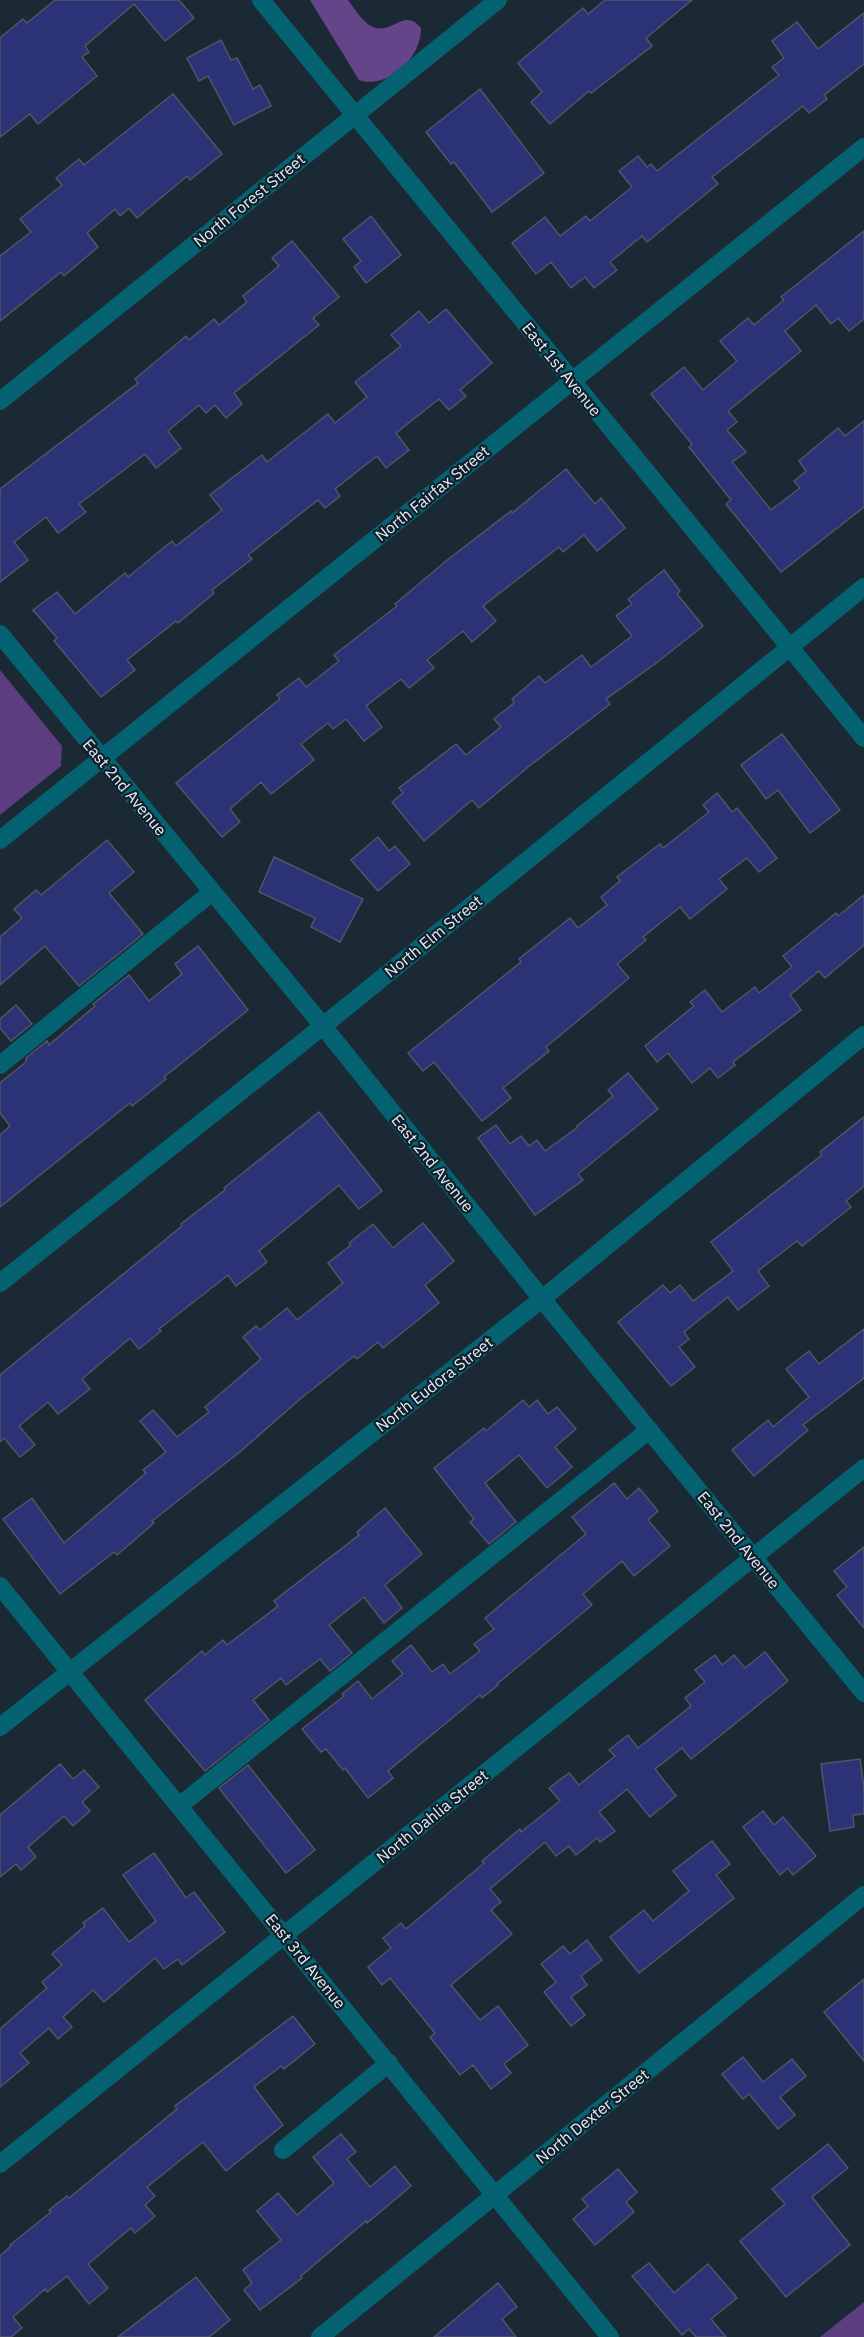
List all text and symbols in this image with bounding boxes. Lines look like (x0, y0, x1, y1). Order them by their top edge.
street label: North Forest Street (189, 149, 309, 251)
street label: East 1st Avenue (518, 318, 606, 420)
street label: North Fairfax Street (371, 441, 493, 545)
street label: East 2nd Avenue (79, 735, 171, 840)
street label: North Elm Street (380, 890, 486, 982)
street label: East 2nd Avenue (387, 1110, 479, 1216)
street label: North Eudora Street (371, 1332, 497, 1436)
street label: East 2nd Avenue (693, 1487, 785, 1593)
street label: North Dahlia Street (372, 1765, 492, 1867)
street label: East 3rd Avenue (261, 1909, 351, 2013)
street label: North Dexter Street (531, 2064, 653, 2168)

